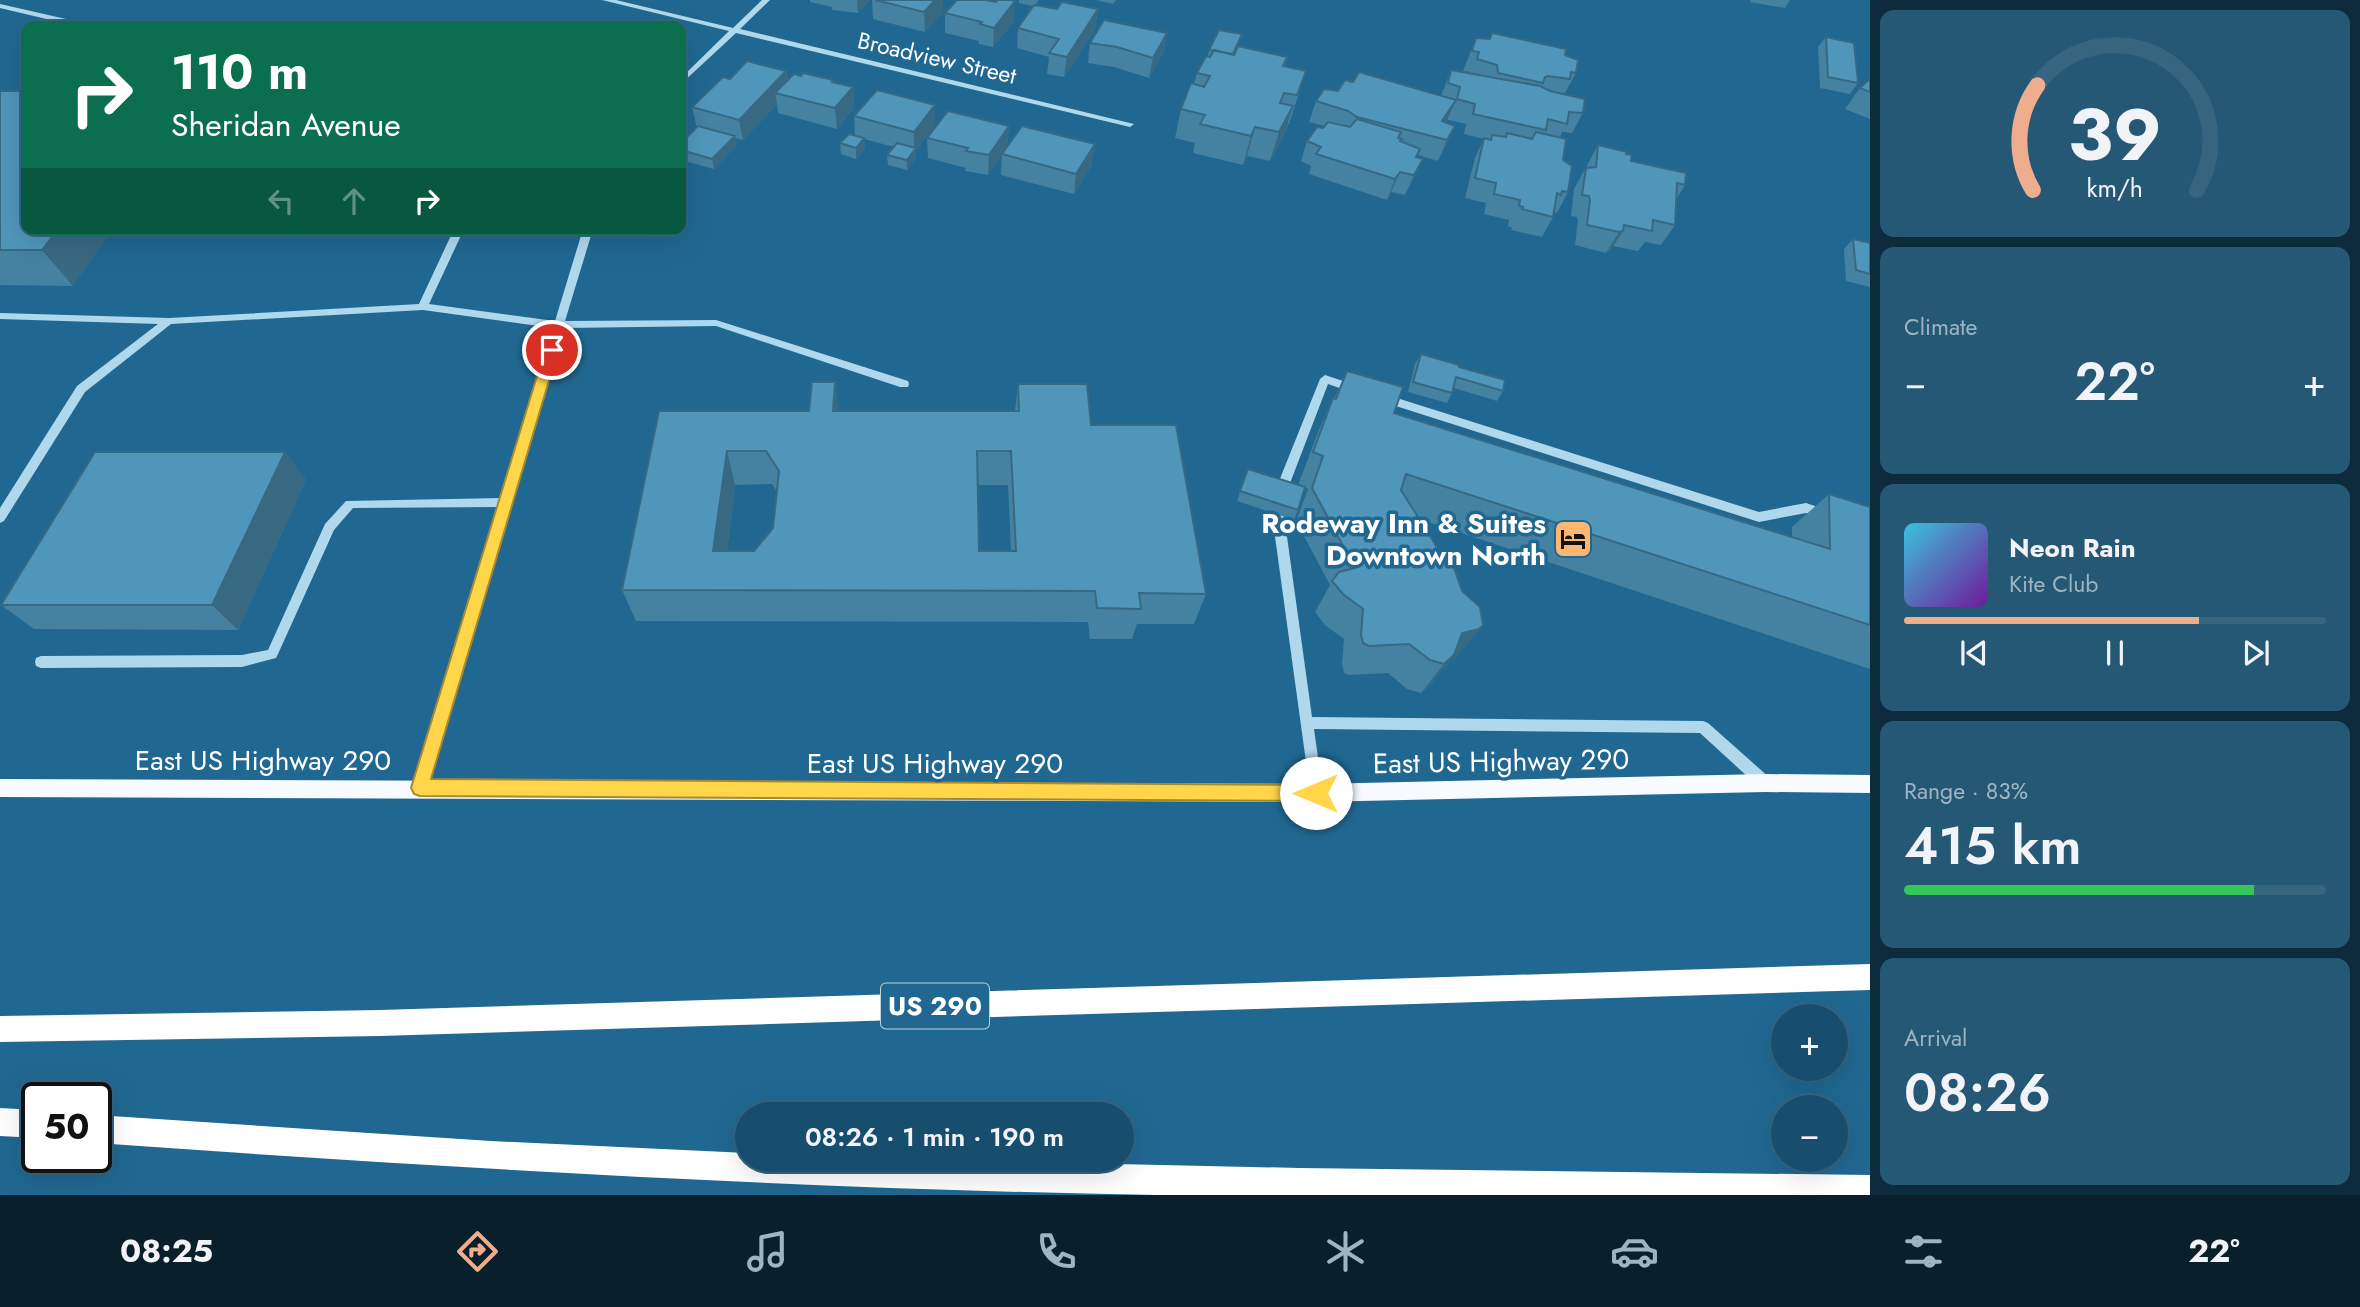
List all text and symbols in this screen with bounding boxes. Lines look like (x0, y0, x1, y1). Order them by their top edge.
street label: Broadview Street (854, 23, 1020, 93)
text: 110 m (171, 37, 308, 107)
icon: right (56, 49, 147, 140)
text: 39 (2068, 82, 2162, 187)
text: Sheridan Avenue (171, 102, 401, 148)
text: km/h (2087, 169, 2143, 205)
icon: left (262, 182, 300, 220)
icon: ahead (335, 182, 373, 220)
icon: right (408, 182, 446, 220)
text: Climate (1904, 310, 1977, 344)
pin (522, 320, 582, 380)
icon: arrive (533, 331, 571, 369)
text: 22° (2074, 344, 2155, 420)
text: − (1904, 355, 1926, 410)
text: + (2303, 355, 2326, 410)
place label: Rodeway Inn & Suites Downtown North (1261, 503, 1546, 576)
hotel icon: Rodeway Inn & Suites Downtown North (1552, 518, 1594, 560)
text: Neon Rain (2009, 529, 2136, 567)
text: Kite Club (2009, 567, 2098, 601)
icon: previous (1955, 634, 1993, 672)
icon: pause (2096, 634, 2134, 672)
icon: next (2237, 634, 2275, 672)
street label: East US Highway 290 (1373, 739, 1630, 784)
street label: East US Highway 290 (135, 740, 391, 781)
street label: East US Highway 290 (807, 743, 1063, 784)
position arrow (1279, 756, 1353, 830)
text: Range · 83% (1904, 774, 2028, 808)
text: 415 km (1904, 808, 2082, 884)
road number: US 290 (881, 984, 989, 1028)
map controls (1771, 1004, 1848, 1172)
button: + (1771, 1004, 1848, 1081)
text: Arrival (1904, 1021, 1967, 1055)
text: 08:26 (1904, 1055, 2051, 1131)
speed limit sign: 50 (21, 1082, 112, 1173)
button: − (1771, 1095, 1848, 1172)
text: 08:26 · 1 min · 190 m (805, 1118, 1064, 1156)
icon: directions (453, 1227, 502, 1276)
icon: music (743, 1227, 792, 1276)
icon: phone (1032, 1227, 1081, 1276)
icon: climate (1321, 1227, 1370, 1276)
icon: car (1610, 1227, 1659, 1276)
icon: filters (1899, 1227, 1948, 1276)
text: 08:25 (120, 1228, 213, 1274)
text: 22° (2188, 1228, 2240, 1274)

